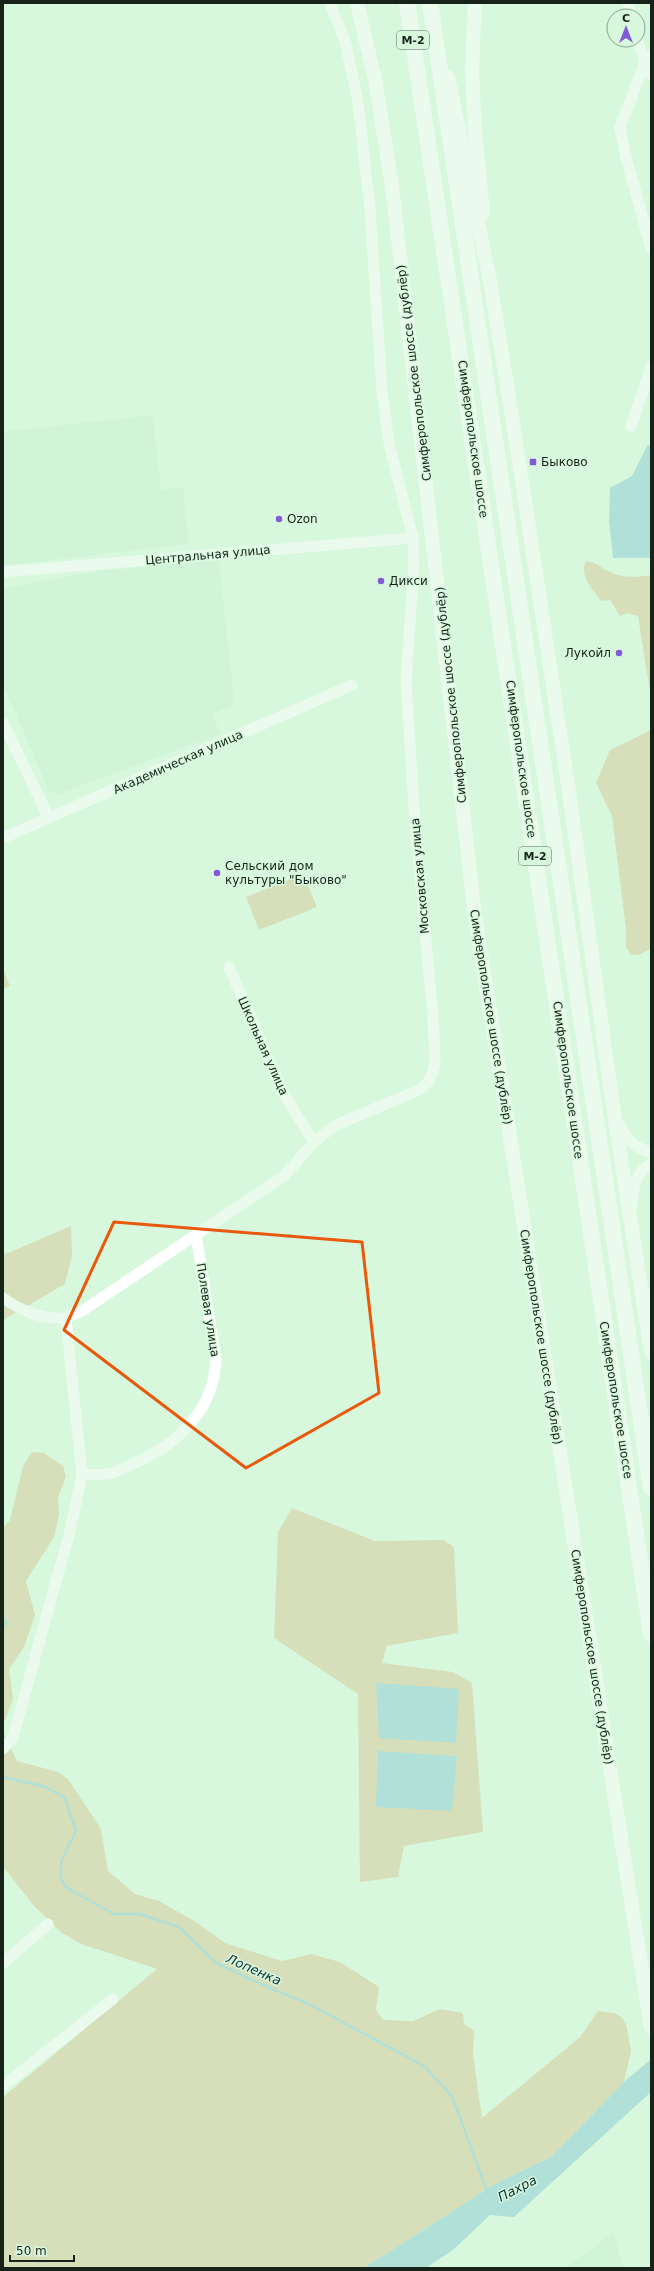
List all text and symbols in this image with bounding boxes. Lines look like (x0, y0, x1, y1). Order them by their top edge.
north arrow (606, 8, 646, 48)
text: С (622, 12, 630, 25)
road number: М-2 (397, 31, 429, 49)
street label: Симферопольское шоссе (дублёр) (394, 264, 434, 482)
street label: Симферопольское шоссе (455, 359, 491, 519)
place label: Быково (541, 455, 588, 469)
marker: Быково (528, 457, 538, 467)
place label: Ozon (287, 512, 318, 526)
marker: Ozon (274, 514, 284, 524)
street label: Центральная улица (145, 543, 271, 567)
place label: Дикси (389, 574, 428, 588)
marker: Дикси (376, 576, 386, 586)
street label: Симферопольское шоссе (дублёр) (433, 586, 469, 804)
place label: Лукойл (565, 646, 611, 660)
marker: Лукойл (614, 648, 624, 658)
street label: Симферопольское шоссе (503, 679, 539, 839)
street label: Академическая улица (111, 727, 245, 797)
street label: Московская улица (408, 817, 432, 935)
road number: М-2 (519, 847, 551, 865)
place label: Сельский дом культуры "Быково" (225, 859, 347, 887)
marker: Сельский дом культуры "Быково" (212, 868, 222, 878)
street label: Симферопольское шоссе (дублёр) (467, 908, 515, 1126)
street label: Школьная улица (235, 995, 291, 1097)
street label: Симферопольское шоссе (550, 1000, 586, 1160)
street label: Симферопольское шоссе (дублёр) (517, 1228, 565, 1446)
street label: Полевая улица (194, 1262, 222, 1358)
street label: Симферопольское шоссе (597, 1320, 635, 1480)
street label: Симферопольское шоссе (дублёр) (568, 1548, 616, 1766)
water label: Лопенка (223, 1950, 284, 1988)
water label: Пахра (495, 2172, 539, 2205)
scale bar (10, 2237, 74, 2263)
text: 50 m (16, 2244, 47, 2258)

